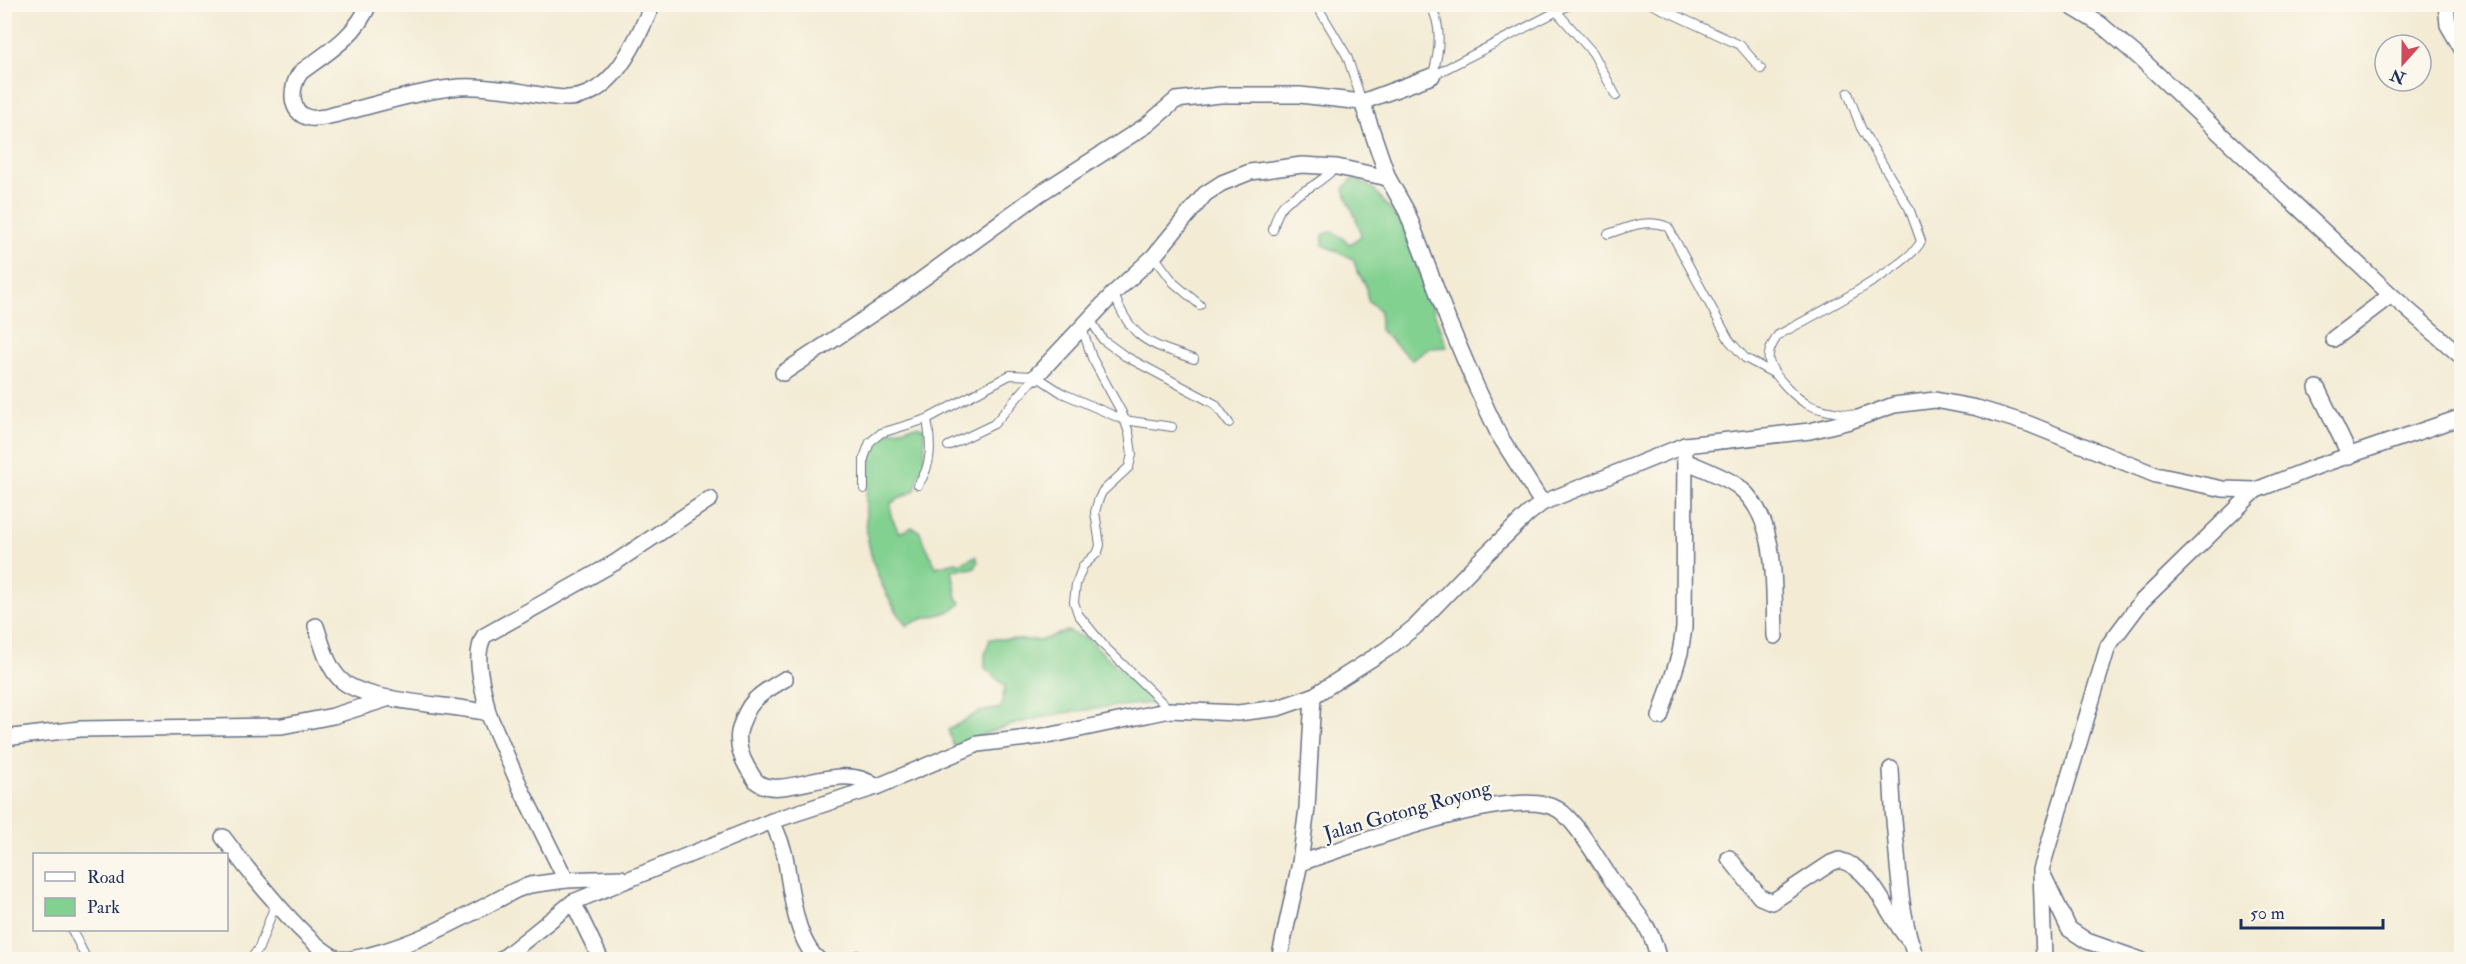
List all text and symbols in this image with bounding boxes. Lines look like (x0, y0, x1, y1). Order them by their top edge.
north arrow (2373, 33, 2433, 93)
text: N (2387, 64, 2409, 88)
street label: Jalan Gotong Royong (1320, 774, 1495, 847)
legend (33, 853, 228, 931)
text: Road (87, 866, 125, 889)
scale bar (2241, 892, 2384, 930)
text: Park (87, 896, 120, 919)
text: 50 m (2250, 902, 2285, 925)

